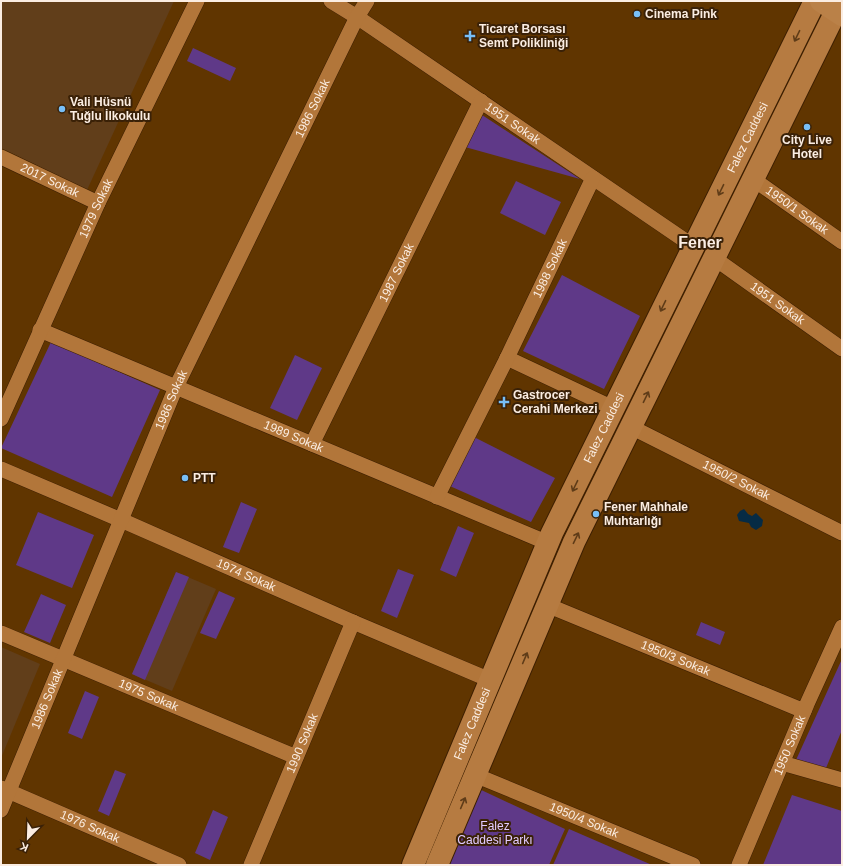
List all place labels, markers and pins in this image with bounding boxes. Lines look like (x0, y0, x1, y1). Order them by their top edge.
place label: Cinema Pink (645, 7, 717, 21)
marker: Cinema Pink (632, 9, 642, 19)
place label: Ticaret Borsası Semt Polikliniği (479, 22, 568, 50)
marker: Ticaret Borsası Semt Polikliniği (464, 30, 476, 42)
place label: Vali Hüsnü Tuğlu İlkokulu (70, 95, 150, 123)
marker: Vali Hüsnü Tuğlu İlkokulu (57, 104, 67, 114)
marker: City Live Hotel (802, 122, 812, 132)
place label: City Live Hotel (782, 133, 832, 161)
place label: Gastrocer Cerahi Merkezi (513, 388, 598, 416)
marker: Gastrocer Cerahi Merkezi (498, 396, 510, 408)
place label: PTT (193, 471, 216, 485)
marker: PTT (180, 473, 190, 483)
place label: Fener Mahhale Muhtarlığı (604, 500, 688, 528)
marker: Fener Mahhale Muhtarlığı (591, 509, 601, 519)

